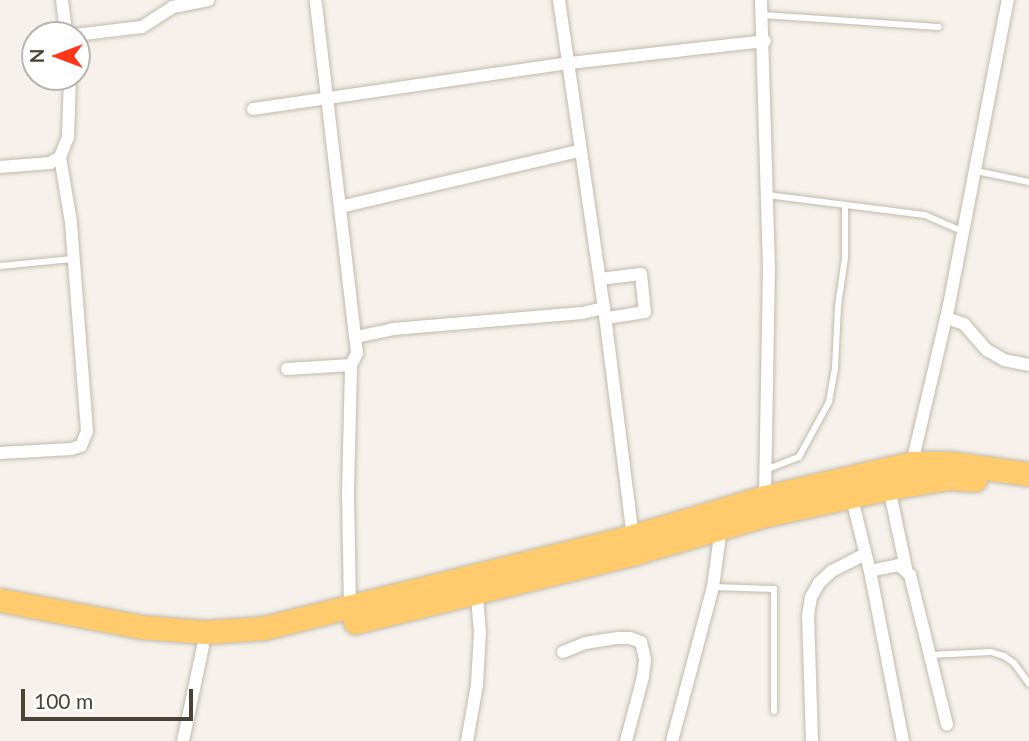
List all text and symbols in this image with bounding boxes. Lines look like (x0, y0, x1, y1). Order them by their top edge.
north arrow (21, 21, 91, 91)
text: N (25, 49, 48, 63)
scale bar (24, 674, 196, 718)
text: 100 m (34, 688, 93, 713)

